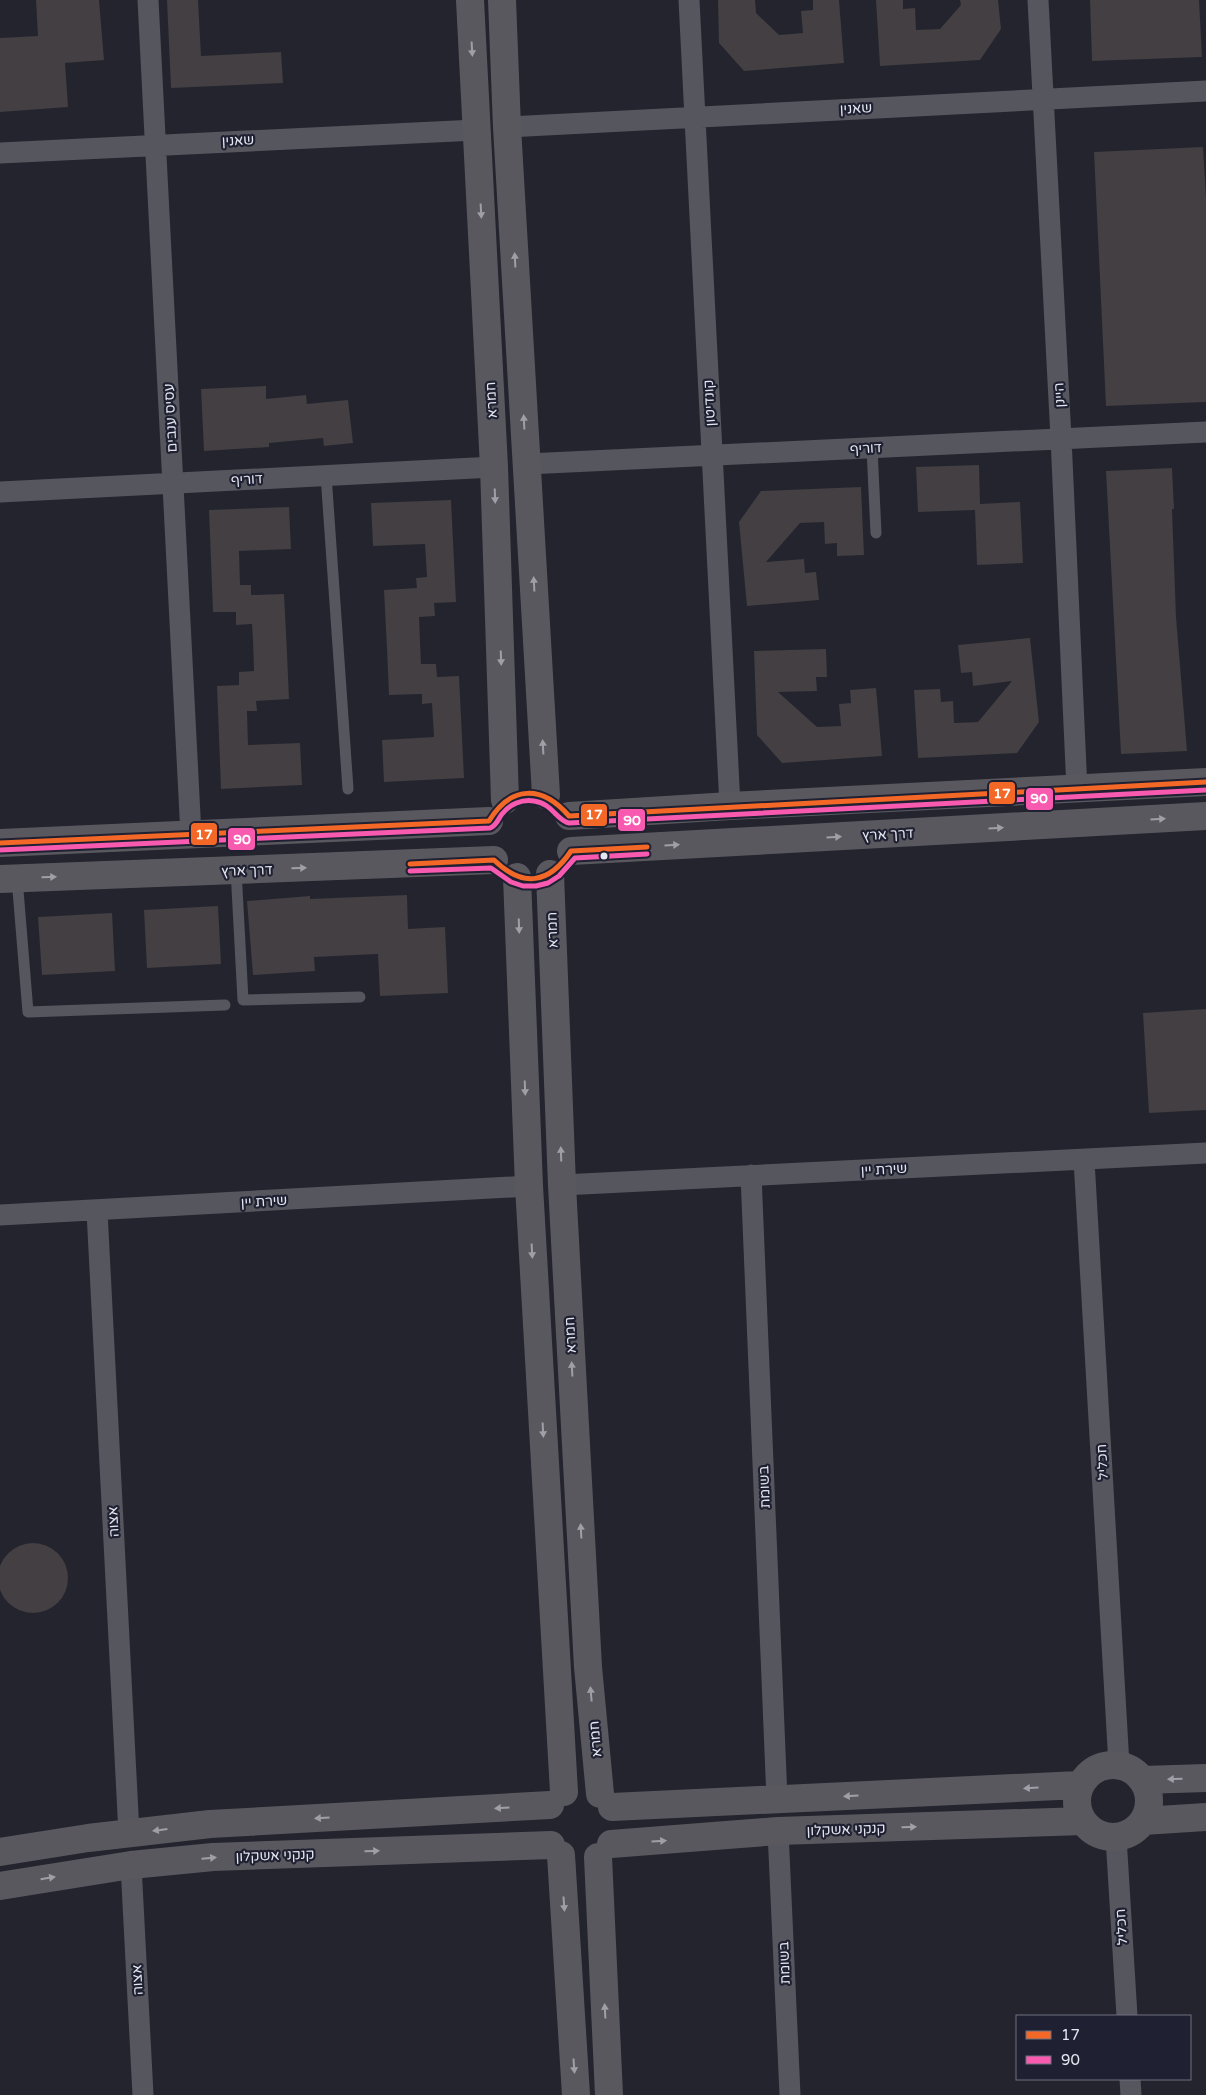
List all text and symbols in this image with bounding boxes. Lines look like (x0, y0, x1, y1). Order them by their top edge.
one-way arrow (469, 41, 477, 57)
street label: שאנין (839, 99, 873, 118)
street label: שאנין (221, 131, 255, 150)
one-way arrow (477, 203, 485, 219)
one-way arrow (510, 252, 518, 268)
street label: קונדיטון (700, 379, 719, 427)
street label: חמרא (482, 381, 501, 419)
street label: היינן (1050, 382, 1069, 408)
street label: עסיס ענבים (160, 383, 181, 453)
one-way arrow (520, 414, 528, 430)
street label: דוריף (850, 439, 882, 458)
street label: דוריף (231, 470, 263, 489)
one-way arrow (492, 488, 500, 504)
one-way arrow (529, 576, 537, 592)
one-way arrow (497, 650, 505, 666)
one-way arrow (539, 738, 547, 754)
line badge: 17 (988, 781, 1016, 805)
text: 17 (993, 785, 1011, 802)
line badge: 90 (1025, 787, 1054, 811)
text: 90 (1030, 790, 1048, 807)
line badge: 17 (580, 803, 608, 827)
text: 17 (585, 806, 603, 823)
line badge: 90 (617, 808, 646, 832)
text: 90 (623, 812, 641, 829)
one-way arrow (1151, 814, 1167, 822)
line badge: 17 (190, 822, 218, 846)
one-way arrow (988, 823, 1004, 831)
street label: דרך ארץ (862, 825, 914, 844)
text: 17 (195, 826, 213, 843)
line badge: 90 (227, 827, 256, 851)
text: 90 (233, 831, 251, 848)
one-way arrow (826, 832, 842, 840)
one-way arrow (664, 841, 680, 849)
unlabelled marker (599, 851, 609, 861)
street label: דרך ארץ (221, 861, 273, 880)
one-way arrow (291, 863, 307, 871)
one-way arrow (41, 873, 57, 881)
street label: חמרא (543, 912, 562, 948)
one-way arrow (515, 918, 523, 934)
one-way arrow (521, 1081, 529, 1097)
one-way arrow (557, 1146, 565, 1162)
street label: שירת יין (860, 1160, 908, 1179)
street label: שירת יין (240, 1192, 288, 1211)
one-way arrow (529, 1243, 537, 1259)
street label: חמרא (561, 1316, 580, 1354)
one-way arrow (568, 1361, 576, 1377)
one-way arrow (539, 1423, 547, 1439)
street label: חכליל (1093, 1443, 1112, 1481)
street label: בשומת (755, 1465, 774, 1509)
street label: אצוה (104, 1506, 123, 1538)
one-way arrow (576, 1523, 584, 1539)
one-way arrow (586, 1685, 594, 1701)
street label: חמרא (585, 1720, 606, 1758)
one-way arrow (1166, 1775, 1182, 1783)
one-way arrow (1022, 1784, 1038, 1792)
one-way arrow (843, 1792, 859, 1800)
one-way arrow (493, 1804, 509, 1812)
one-way arrow (314, 1814, 330, 1822)
street label: קנקני אשקלון (806, 1820, 886, 1839)
one-way arrow (901, 1823, 917, 1831)
one-way arrow (152, 1826, 168, 1834)
one-way arrow (652, 1836, 668, 1844)
street label: קנקני אשקלון (235, 1846, 315, 1865)
one-way arrow (364, 1847, 380, 1855)
one-way arrow (202, 1853, 218, 1861)
one-way arrow (40, 1874, 56, 1882)
one-way arrow (560, 1896, 568, 1912)
street label: חכליל (1112, 1908, 1131, 1946)
street label: בשומת (775, 1941, 794, 1985)
street label: אצוה (128, 1964, 147, 1996)
one-way arrow (601, 2003, 609, 2019)
legend (1016, 2015, 1191, 2080)
text: 17 (1061, 2026, 1080, 2044)
text: 90 (1061, 2051, 1080, 2069)
one-way arrow (570, 2058, 578, 2074)

